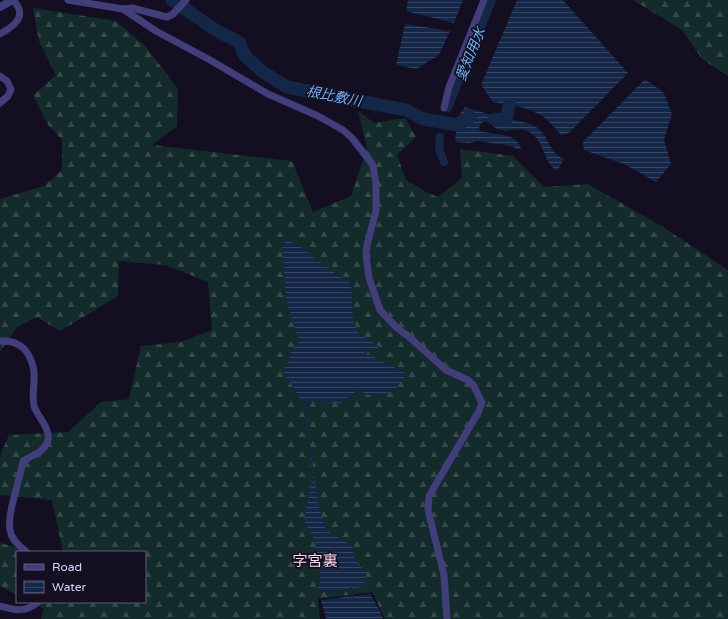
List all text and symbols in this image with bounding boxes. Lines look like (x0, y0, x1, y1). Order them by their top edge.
water label: 愛知用水 (452, 23, 490, 83)
water label: 根比敷川 (305, 83, 365, 111)
legend (16, 551, 146, 603)
district label: 字宮裏 (292, 552, 338, 570)
text: Road (52, 560, 82, 574)
text: Water (52, 580, 87, 594)

